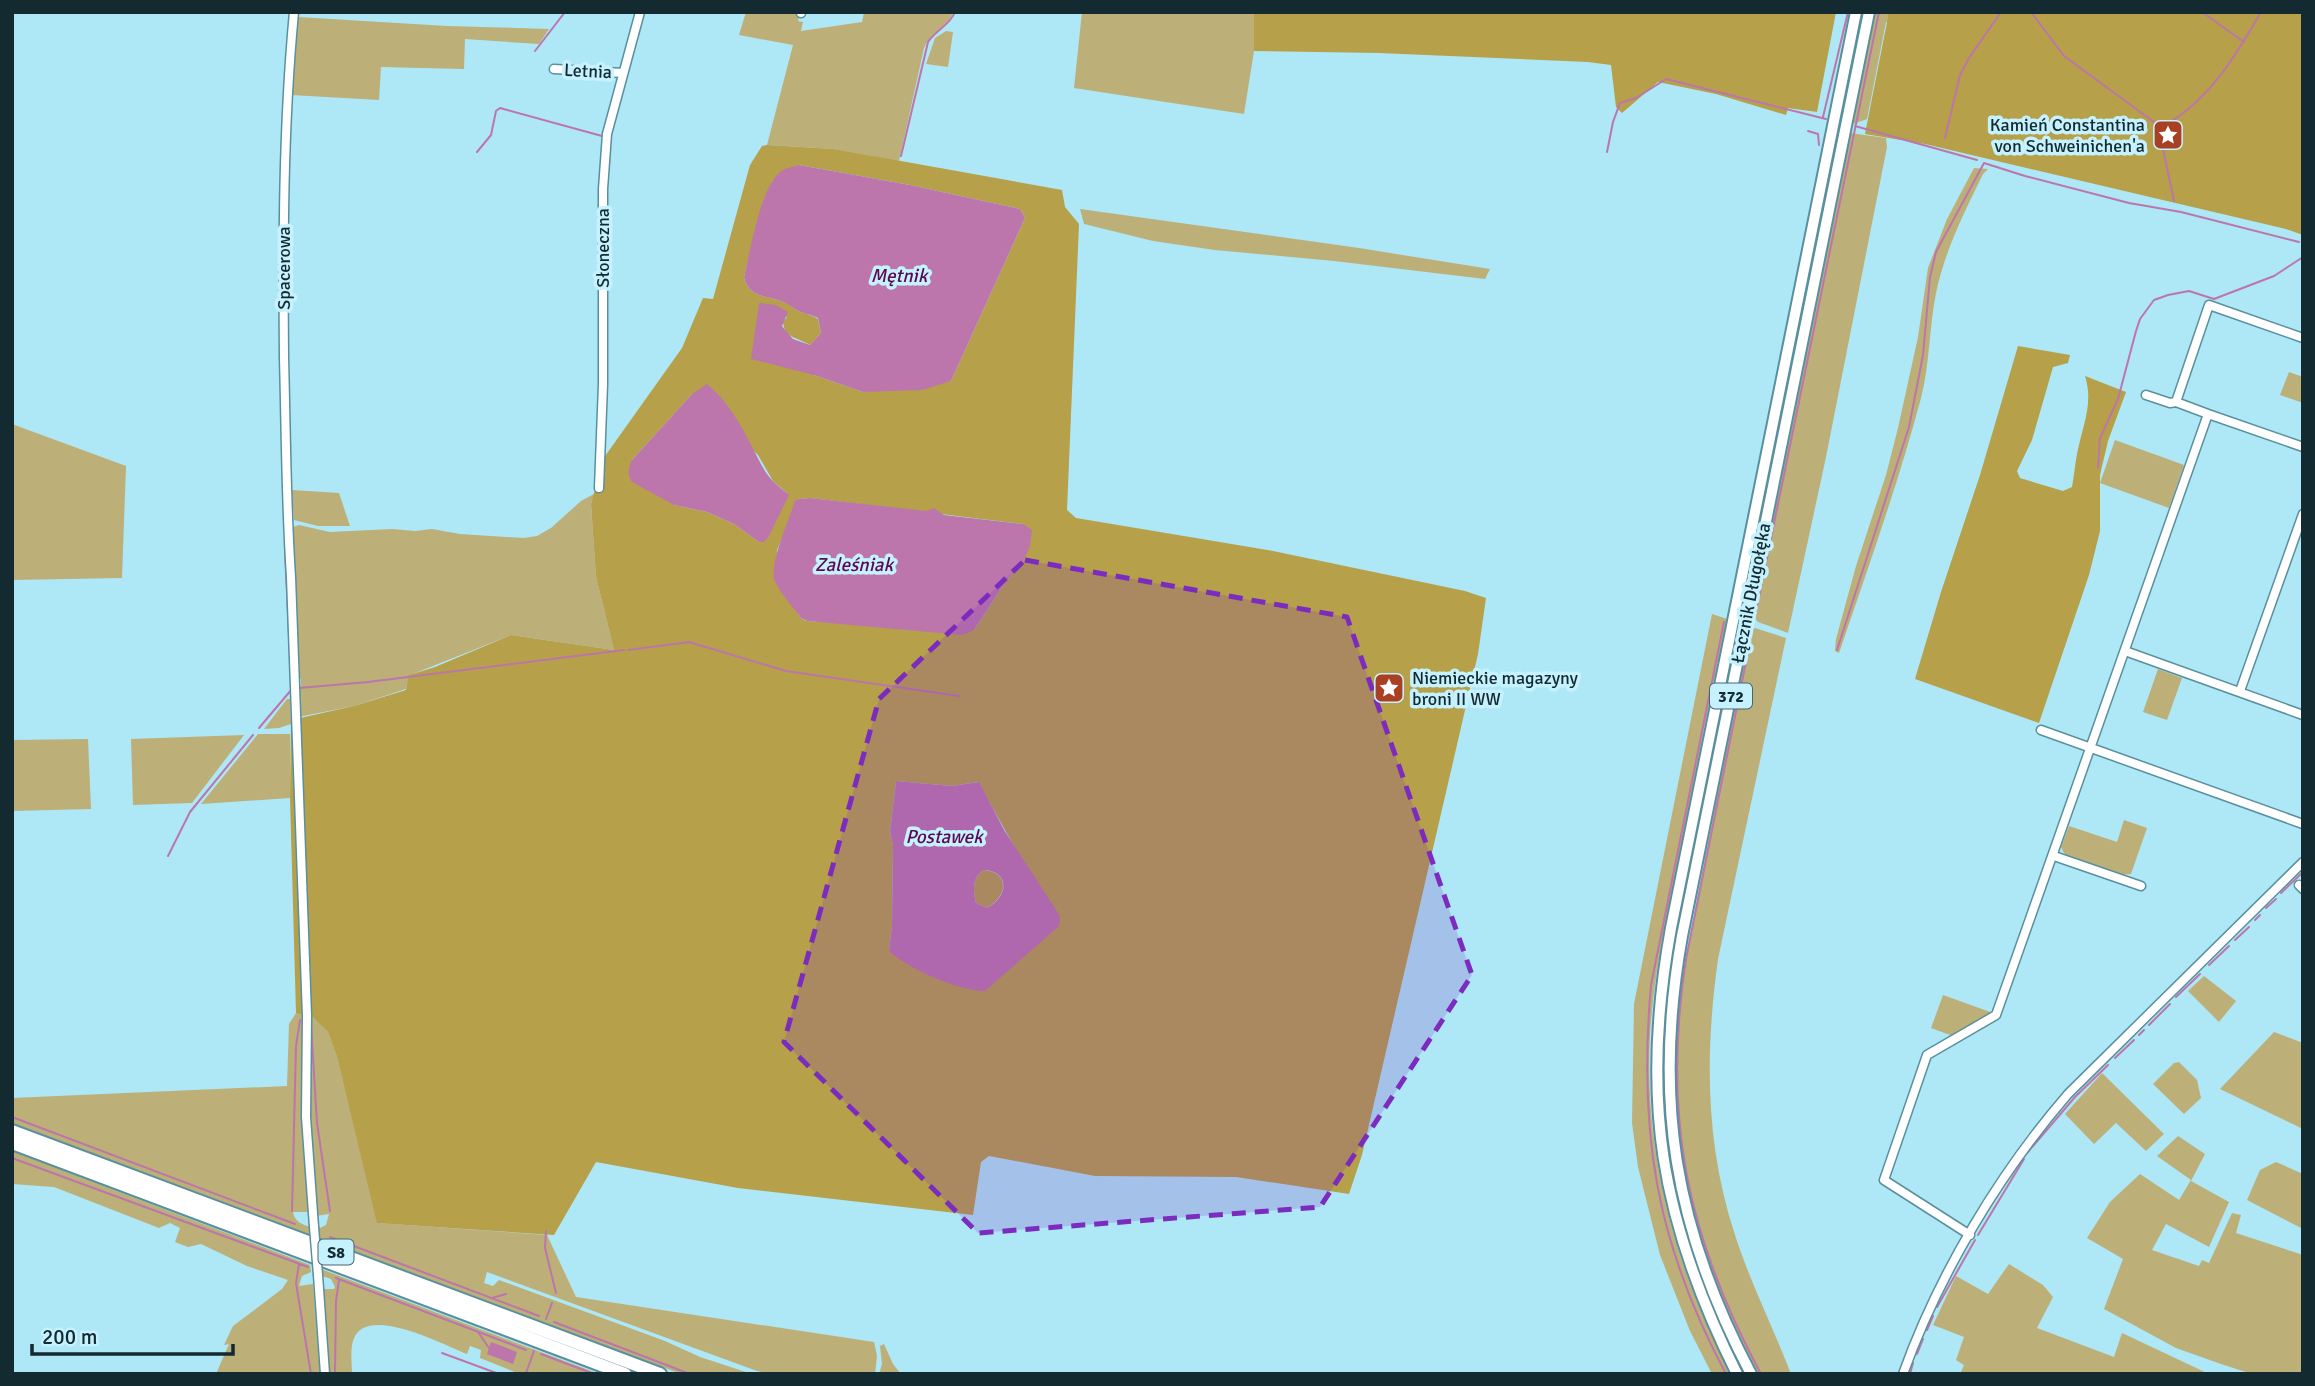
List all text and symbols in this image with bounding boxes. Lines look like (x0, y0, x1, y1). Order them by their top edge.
street label: Letnia (563, 59, 613, 83)
place label: Kamień Constantina von Schweinichen'a (1990, 114, 2145, 157)
place icon: Kamień Constantina von Schweinichen'a (2151, 118, 2185, 152)
street label: Słoneczna (592, 208, 614, 288)
street label: Spacerowa (273, 226, 295, 310)
water label: Mętnik (871, 264, 929, 288)
street label: Łącznik Długołęka (1727, 521, 1775, 665)
water label: Zaleśniak (815, 553, 894, 577)
place label: Niemieckie magazyny broni II WW (1412, 667, 1579, 710)
place icon: Niemieckie magazyny broni II WW (1372, 671, 1406, 705)
road number: 372 (1710, 684, 1752, 708)
water label: Postawek (905, 825, 984, 849)
road number: S8 (318, 1240, 354, 1264)
scale bar (32, 1312, 233, 1356)
text: 200 m (42, 1324, 97, 1350)

